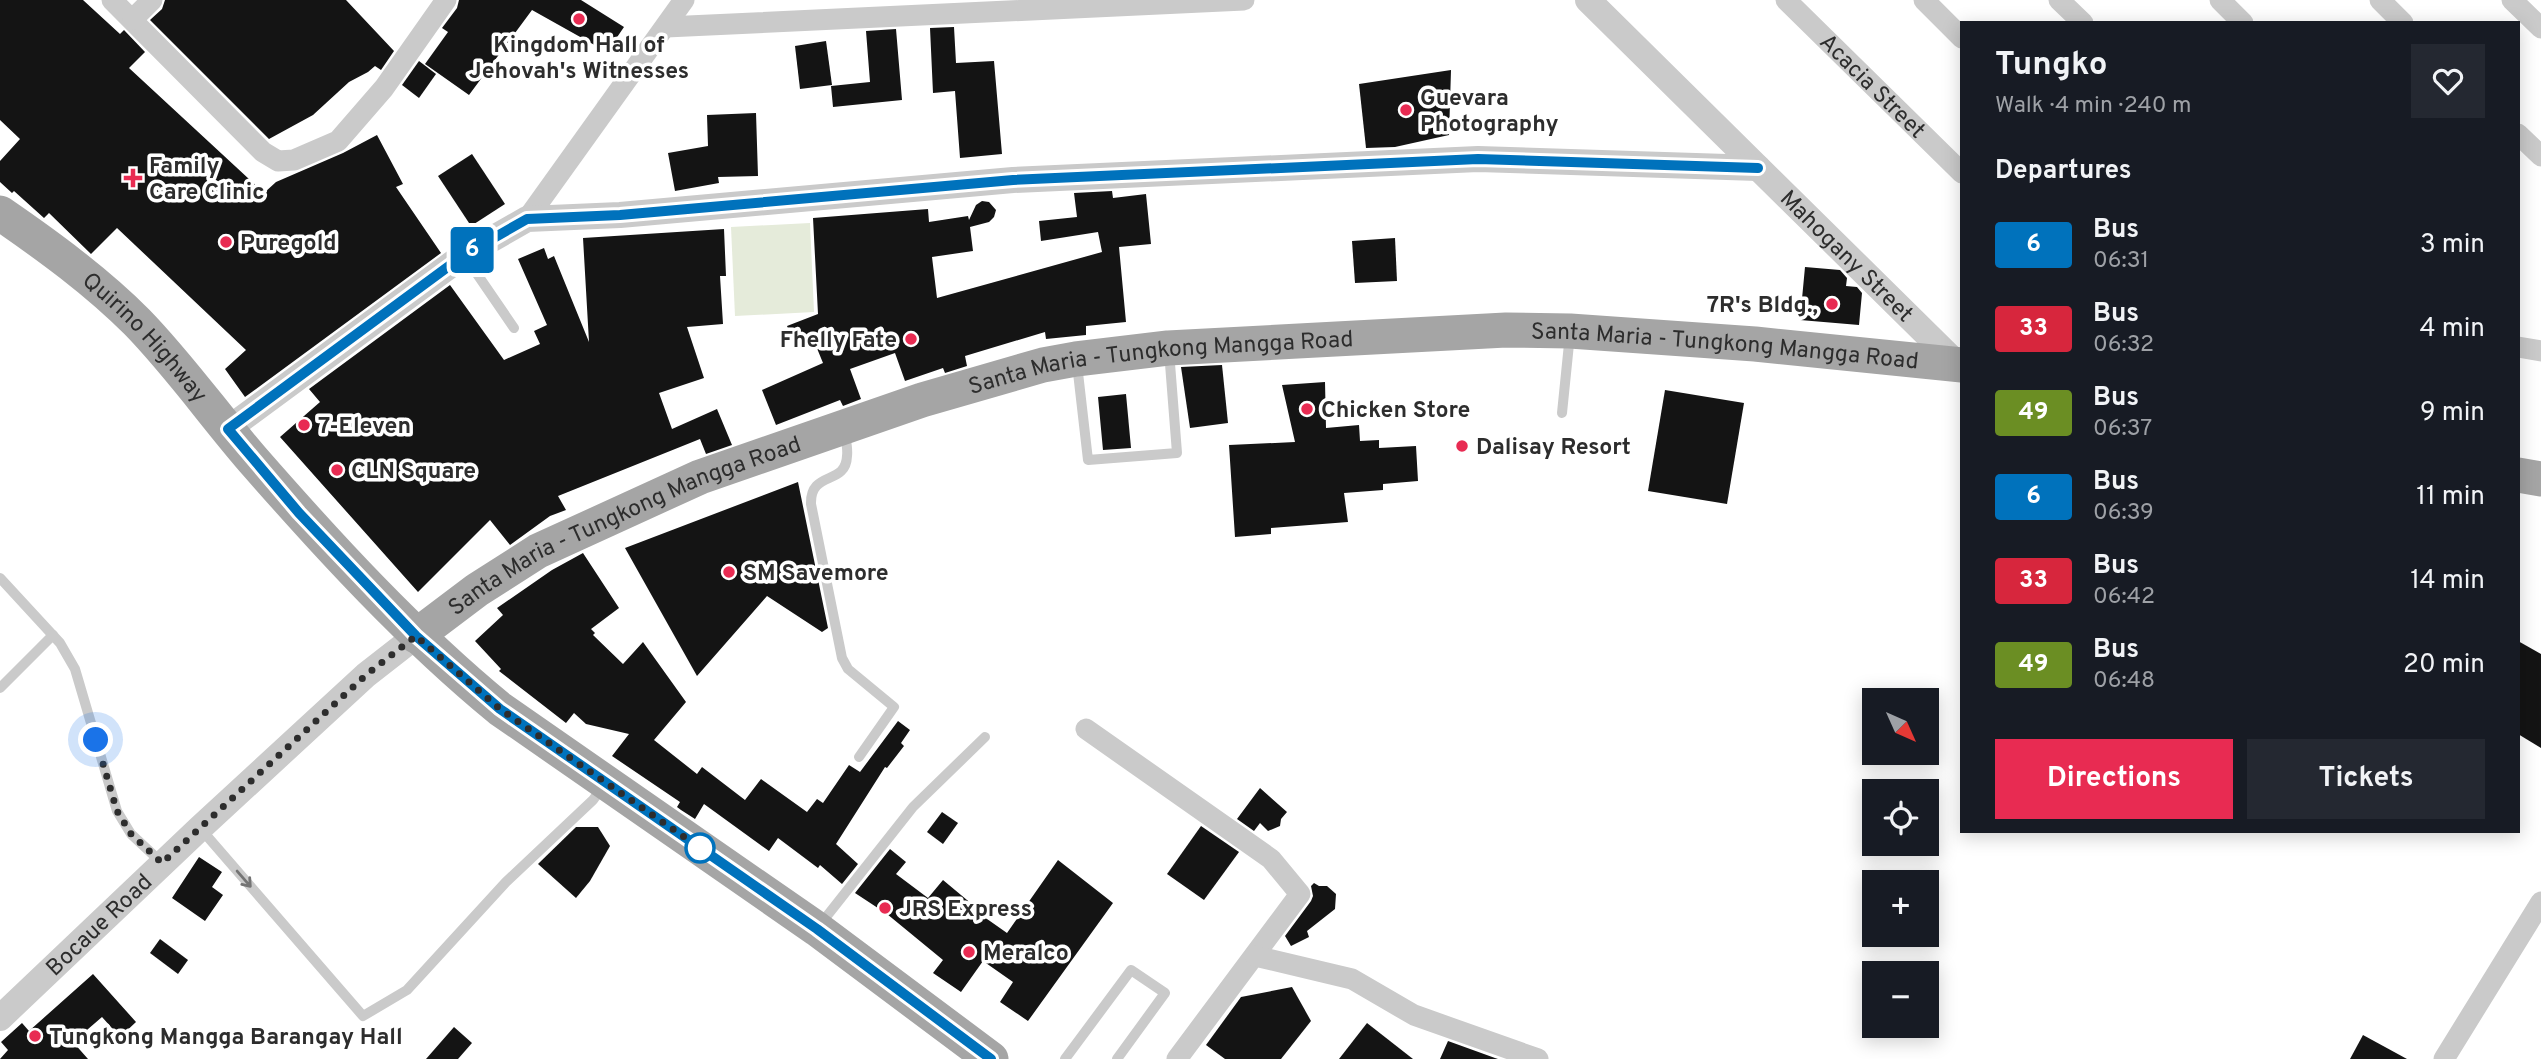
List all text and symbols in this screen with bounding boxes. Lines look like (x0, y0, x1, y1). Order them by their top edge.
marker: Kingdom Hall of Jehovah's Witnesses (571, 11, 587, 27)
street label: Acacia Street (1812, 29, 1930, 146)
place label: Kingdom Hall of Jehovah's Witnesses (469, 32, 689, 87)
button: heart (2411, 44, 2485, 118)
text: Tungko (1995, 45, 2107, 87)
place label: Guevara Photography (1420, 85, 1559, 140)
text: Walk · 4 min · 240 m (1995, 92, 2191, 121)
marker: Guevara Photography (1398, 102, 1414, 118)
place label: Family Care Clinic (149, 153, 265, 208)
text: Departures (1995, 155, 2132, 188)
marker: Family Care Clinic (123, 168, 143, 188)
street label: Mahogany Street (1773, 185, 1918, 329)
text: Bus (2093, 214, 2139, 247)
line badge: 6 (449, 227, 495, 273)
text: 3 min (2420, 229, 2485, 262)
place label: Puregold (240, 230, 337, 259)
text: 6 (2026, 230, 2041, 260)
marker: Puregold (218, 234, 234, 250)
text: 6 (465, 235, 479, 265)
text: 06:31 (2093, 247, 2149, 276)
street label: Quirino Highway (75, 267, 213, 410)
place label: 7R's Bldg., (1707, 292, 1818, 321)
marker: 7R's Bldg., (1824, 296, 1840, 312)
text: Bus (2093, 298, 2139, 331)
text: 4 min (2419, 313, 2485, 346)
text: 33 (2019, 314, 2048, 344)
street label: Santa Maria - Tungkong Mangga Road (1531, 318, 1920, 378)
street label: Santa Maria - Tungkong Mangga Road (965, 326, 1354, 403)
place label: Fhelly Fate (780, 327, 897, 356)
marker: Fhelly Fate (903, 331, 919, 347)
text: 06:32 (2093, 331, 2154, 360)
text: Bus (2093, 382, 2139, 415)
place label: Chicken Store (1321, 397, 1470, 426)
text: 9 min (2420, 397, 2485, 430)
text: 49 (2018, 398, 2049, 428)
marker: Chicken Store (1299, 401, 1315, 417)
place label: 7-Eleven (318, 413, 411, 442)
text: 06:37 (2093, 415, 2152, 444)
marker: 7-Eleven (296, 417, 312, 433)
street label: Santa Maria - Tungkong Mangga Road (444, 431, 805, 623)
place label: Dalisay Resort (1476, 434, 1631, 463)
marker: Dalisay Resort (1454, 438, 1470, 454)
place label: CLN Square (351, 458, 476, 487)
marker: CLN Square (329, 462, 345, 478)
text: Bus (2093, 466, 2139, 499)
text: 11 min (2416, 481, 2485, 514)
text: 6 (2026, 482, 2041, 512)
text: 06:39 (2093, 499, 2154, 528)
text: Bus (2093, 550, 2139, 583)
place label: SM Savemore (743, 560, 889, 589)
marker: SM Savemore (721, 564, 737, 580)
text: 14 min (2410, 565, 2485, 598)
text: 33 (2019, 566, 2048, 596)
text: 06:42 (2093, 583, 2155, 612)
text: Bus (2093, 634, 2139, 667)
text: 20 min (2403, 649, 2485, 682)
text: 49 (2018, 650, 2049, 680)
text: 06:48 (2093, 667, 2155, 696)
north arrow (1862, 688, 1939, 765)
map controls (1862, 688, 1939, 1038)
your location (78, 722, 113, 757)
button: Directions (1995, 739, 2233, 819)
button: Tickets (2247, 739, 2485, 819)
button: locate (1862, 779, 1939, 856)
unlabelled marker (685, 833, 715, 863)
street label: Bocaue Road (41, 869, 160, 983)
one-way arrow (236, 870, 252, 888)
button: + (1862, 870, 1939, 947)
place label: JRS Express (899, 896, 1032, 925)
marker: JRS Express (877, 900, 893, 916)
place label: Meralco (983, 940, 1069, 969)
marker: Meralco (961, 944, 977, 960)
button: − (1862, 961, 1939, 1038)
place label: Tungkong Mangga Barangay Hall (49, 1024, 403, 1053)
marker: Tungkong Mangga Barangay Hall (27, 1028, 43, 1044)

